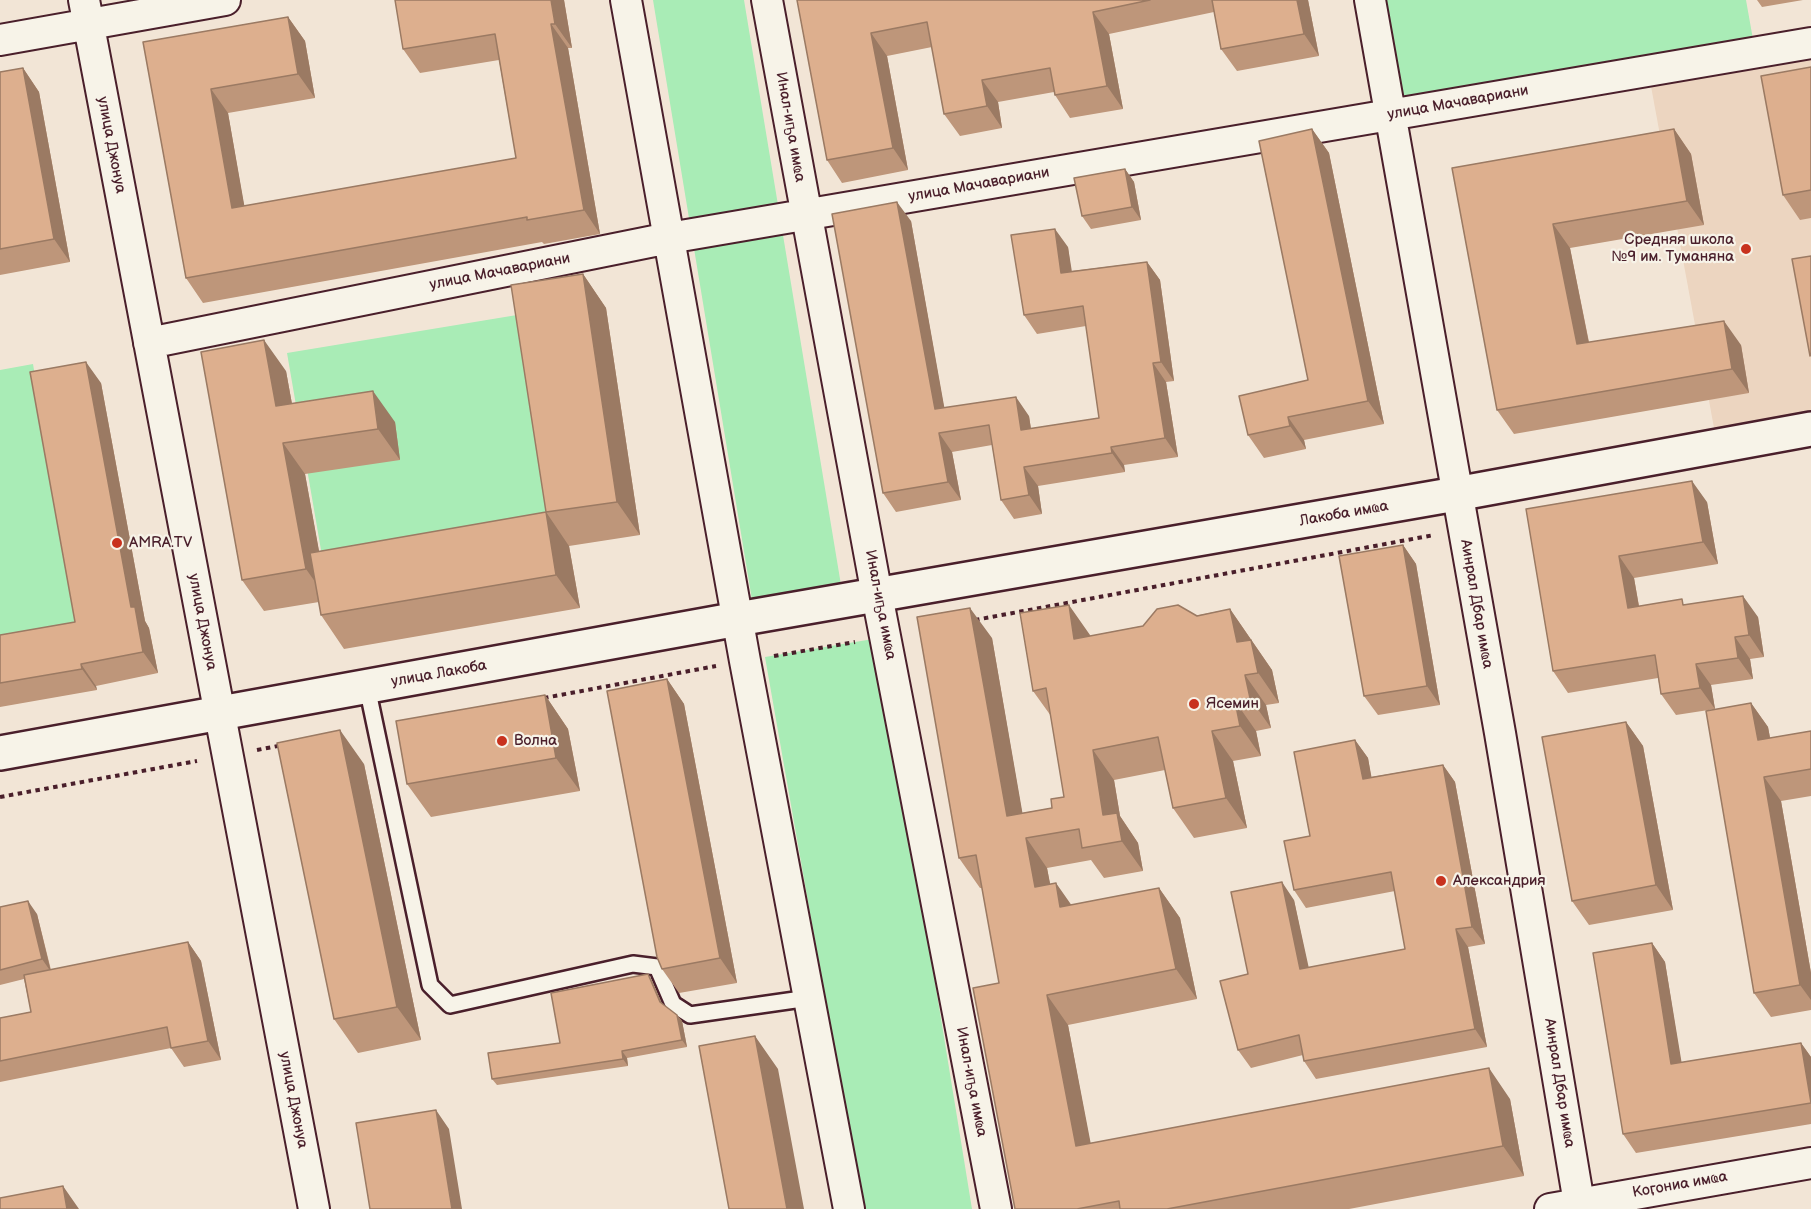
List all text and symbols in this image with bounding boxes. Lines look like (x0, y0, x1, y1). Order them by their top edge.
street label: Инал-иҧа имҩа (771, 70, 809, 184)
street label: улица Мачавариани (1386, 82, 1530, 124)
street label: улица Джонуа (93, 95, 129, 195)
street label: улица Мачавариани (907, 164, 1051, 206)
place label: Средняя школа №9 им. Туманяна (1611, 231, 1734, 266)
marker: Средняя школа №9 им. Туманяна (1739, 242, 1753, 256)
street label: улица Мачавариани (428, 250, 572, 294)
street label: Лакоба имҩа (1298, 497, 1390, 531)
place label: AMRA.TV (129, 534, 192, 552)
marker: AMRA.TV (110, 536, 124, 550)
street label: Аинрал Дбар имҩа (1456, 538, 1496, 670)
street label: Инал-иҧа имҩа (861, 548, 899, 662)
street label: улица Джонуа (184, 572, 220, 672)
street label: улица Лакоба (390, 657, 488, 691)
place label: Ясемин (1206, 695, 1259, 713)
marker: Ясемин (1187, 697, 1201, 711)
place label: Волна (514, 732, 557, 750)
marker: Волна (495, 734, 509, 748)
place label: Александрия (1453, 872, 1546, 890)
marker: Александрия (1434, 874, 1448, 888)
street label: Аинрал Дбар имҩа (1540, 1017, 1578, 1149)
street label: Инал-иҧа имҩа (952, 1025, 990, 1139)
street label: улица Джонуа (275, 1050, 311, 1150)
street label: Коӷониа имҩа (1631, 1168, 1729, 1202)

